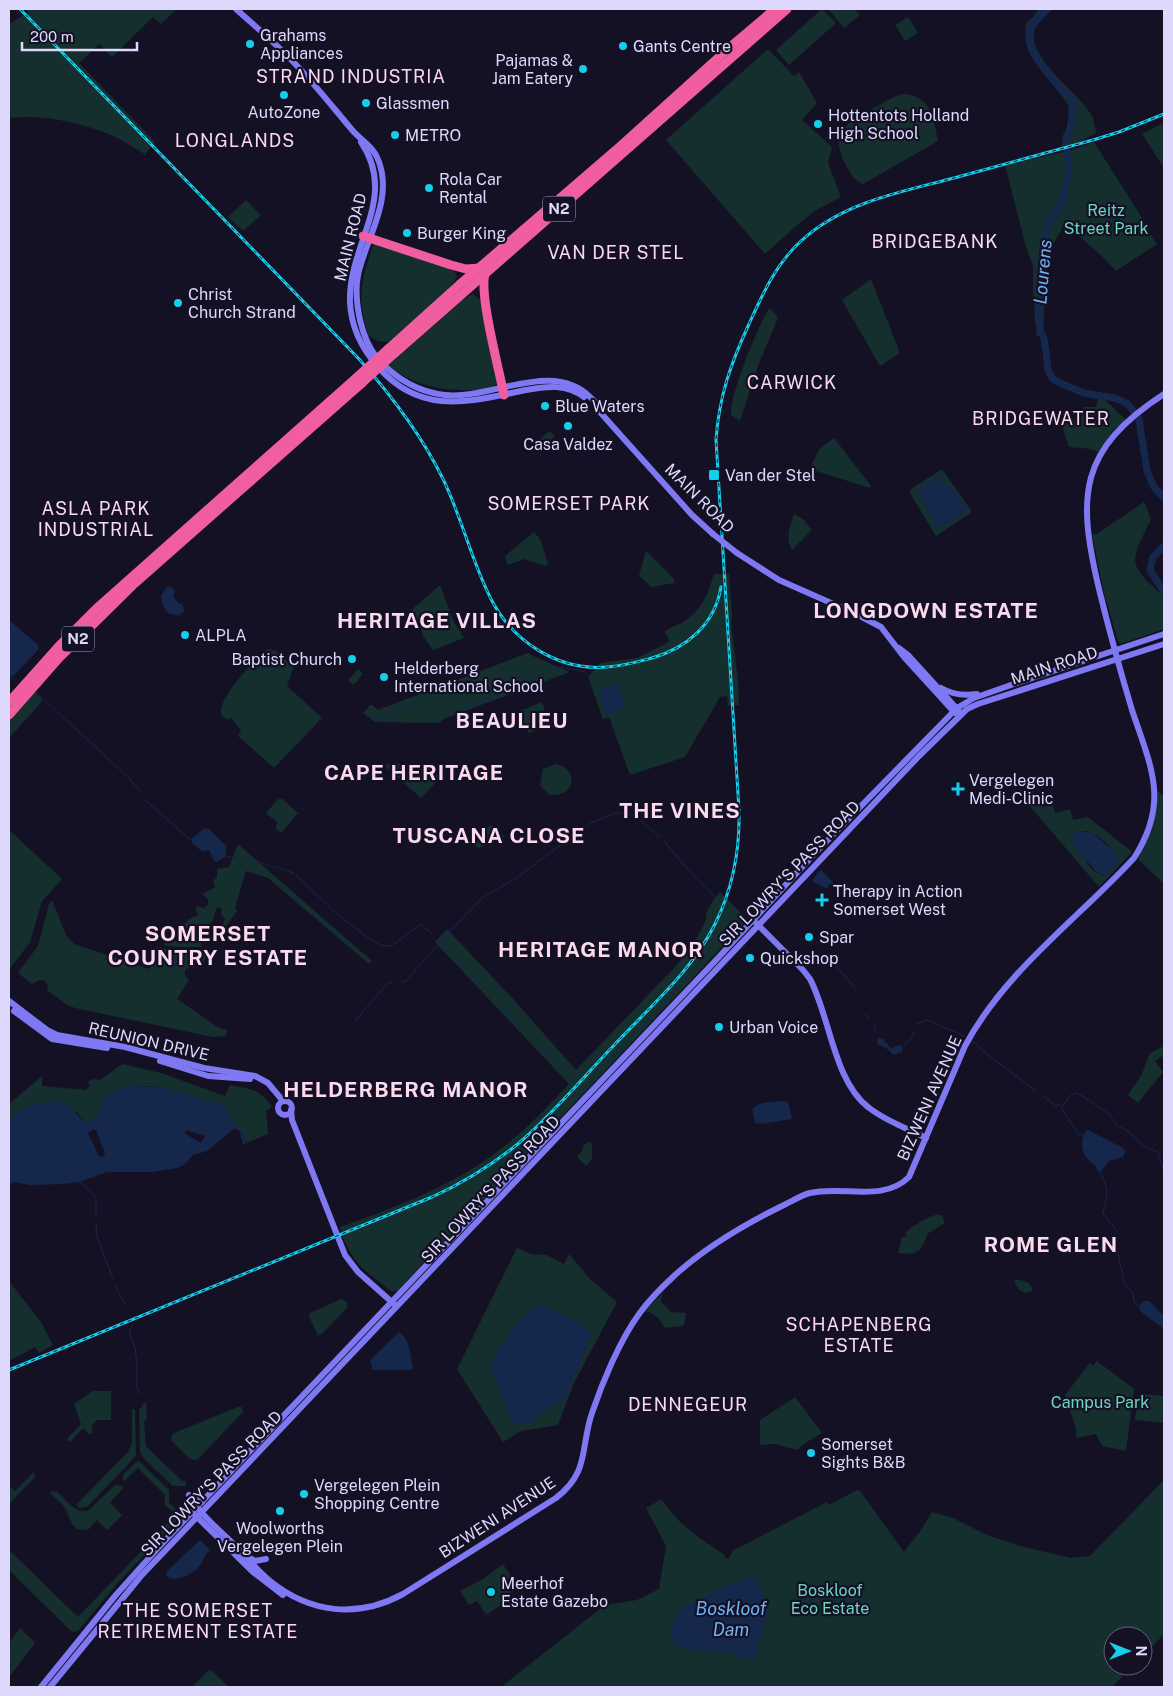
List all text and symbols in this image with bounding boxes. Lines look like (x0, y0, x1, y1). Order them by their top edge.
scale bar (22, 20, 138, 52)
place label: Grahams Appliances (260, 26, 343, 63)
text: 200 m (30, 28, 74, 45)
place label: Gants Centre (633, 37, 731, 56)
marker: Grahams Appliances (244, 38, 256, 50)
marker: Gants Centre (617, 40, 629, 52)
place label: Pajamas & Jam Eatery (492, 51, 573, 88)
marker: Pajamas & Jam Eatery (577, 63, 589, 75)
district label: STRAND INDUSTRIA (256, 66, 446, 87)
marker: AutoZone (278, 89, 290, 101)
place label: Glassmen (376, 94, 450, 113)
marker: Glassmen (360, 97, 372, 109)
place label: AutoZone (248, 103, 320, 122)
place label: Hottentots Holland High School (828, 106, 969, 143)
marker: Hottentots Holland High School (812, 118, 824, 130)
place label: METRO (405, 126, 461, 145)
marker: METRO (389, 129, 401, 141)
district label: LONGLANDS (175, 130, 295, 151)
place label: Rola Car Rental (439, 170, 502, 207)
marker: Rola Car Rental (423, 182, 435, 194)
street label: MAIN ROAD (330, 191, 371, 283)
road number: N2 (543, 196, 575, 222)
park label: Reitz Street Park (1064, 201, 1148, 238)
place label: Burger King (417, 224, 506, 243)
marker: Burger King (401, 227, 413, 239)
district label: BRIDGEBANK (871, 231, 999, 252)
water label: Lourens (1029, 239, 1056, 305)
district label: VAN DER STEL (547, 242, 685, 263)
place label: Christ Church Strand (188, 285, 296, 322)
marker: Christ Church Strand (172, 297, 184, 309)
district label: CARWICK (747, 372, 837, 393)
place label: Blue Waters (555, 397, 645, 416)
marker: Blue Waters (539, 400, 551, 412)
district label: BRIDGEWATER (972, 408, 1110, 429)
marker: Casa Valdez (562, 420, 574, 432)
place label: Casa Valdez (523, 435, 613, 454)
street label: MAIN ROAD (661, 460, 738, 537)
place label: Van der Stel (725, 466, 816, 485)
marker: Van der Stel (707, 468, 721, 482)
district label: SOMERSET PARK (487, 493, 651, 514)
district label: ASLA PARK INDUSTRIAL (38, 498, 154, 540)
district label: LONGDOWN ESTATE (813, 598, 1039, 623)
district label: HERITAGE VILLAS (337, 608, 537, 633)
road number: N2 (62, 626, 94, 652)
place label: ALPLA (195, 626, 247, 645)
marker: ALPLA (179, 629, 191, 641)
street label: MAIN ROAD (1008, 642, 1100, 688)
place label: Baptist Church (231, 650, 342, 669)
marker: Baptist Church (346, 653, 358, 665)
place label: Helderberg International School (394, 659, 544, 696)
marker: Helderberg International School (378, 671, 390, 683)
district label: BEAULIEU (456, 708, 568, 733)
district label: CAPE HERITAGE (324, 760, 504, 785)
place label: Vergelegen Medi-Clinic (969, 771, 1054, 808)
marker: Vergelegen Medi-Clinic (951, 782, 965, 796)
street label: SIR LOWRY'S PASS ROAD (715, 797, 864, 950)
district label: THE VINES (619, 798, 741, 823)
district label: TUSCANA CLOSE (393, 823, 585, 848)
place label: Therapy in Action Somerset West (833, 882, 963, 919)
marker: Therapy in Action Somerset West (815, 893, 829, 907)
district label: SOMERSET COUNTRY ESTATE (108, 921, 308, 970)
place label: Spar (819, 928, 854, 947)
marker: Spar (803, 931, 815, 943)
district label: HERITAGE MANOR (498, 937, 704, 962)
place label: Quickshop (760, 949, 839, 968)
marker: Quickshop (744, 952, 756, 964)
street label: REUNION DRIVE (87, 1018, 211, 1065)
place label: Urban Voice (729, 1018, 818, 1037)
marker: Urban Voice (713, 1021, 725, 1033)
street label: BIZWENI AVENUE (893, 1033, 966, 1164)
district label: HELDERBERG MANOR (283, 1077, 529, 1102)
street label: SIR LOWRY'S PASS ROAD (417, 1112, 564, 1267)
district label: ROME GLEN (984, 1232, 1118, 1257)
district label: SCHAPENBERG ESTATE (786, 1314, 932, 1356)
park label: Campus Park (1051, 1393, 1149, 1412)
district label: DENNEGEUR (628, 1394, 748, 1415)
street label: SIR LOWRY'S PASS ROAD (137, 1407, 286, 1560)
place label: Somerset Sights B&B (821, 1435, 905, 1472)
marker: Somerset Sights B&B (805, 1447, 817, 1459)
street label: BIZWENI AVENUE (436, 1473, 559, 1562)
place label: Vergelegen Plein Shopping Centre (314, 1476, 440, 1513)
marker: Vergelegen Plein Shopping Centre (298, 1488, 310, 1500)
marker: Woolworths Vergelegen Plein (274, 1505, 286, 1517)
place label: Woolworths Vergelegen Plein (217, 1519, 343, 1556)
place label: Meerhof Estate Gazebo (501, 1574, 608, 1611)
park label: Boskloof Eco Estate (791, 1581, 869, 1618)
marker: Meerhof Estate Gazebo (485, 1586, 497, 1598)
water label: Boskloof Dam (696, 1598, 768, 1640)
district label: THE SOMERSET RETIREMENT ESTATE (98, 1600, 298, 1642)
north arrow (1103, 1626, 1153, 1676)
text: N (1133, 1646, 1149, 1656)

